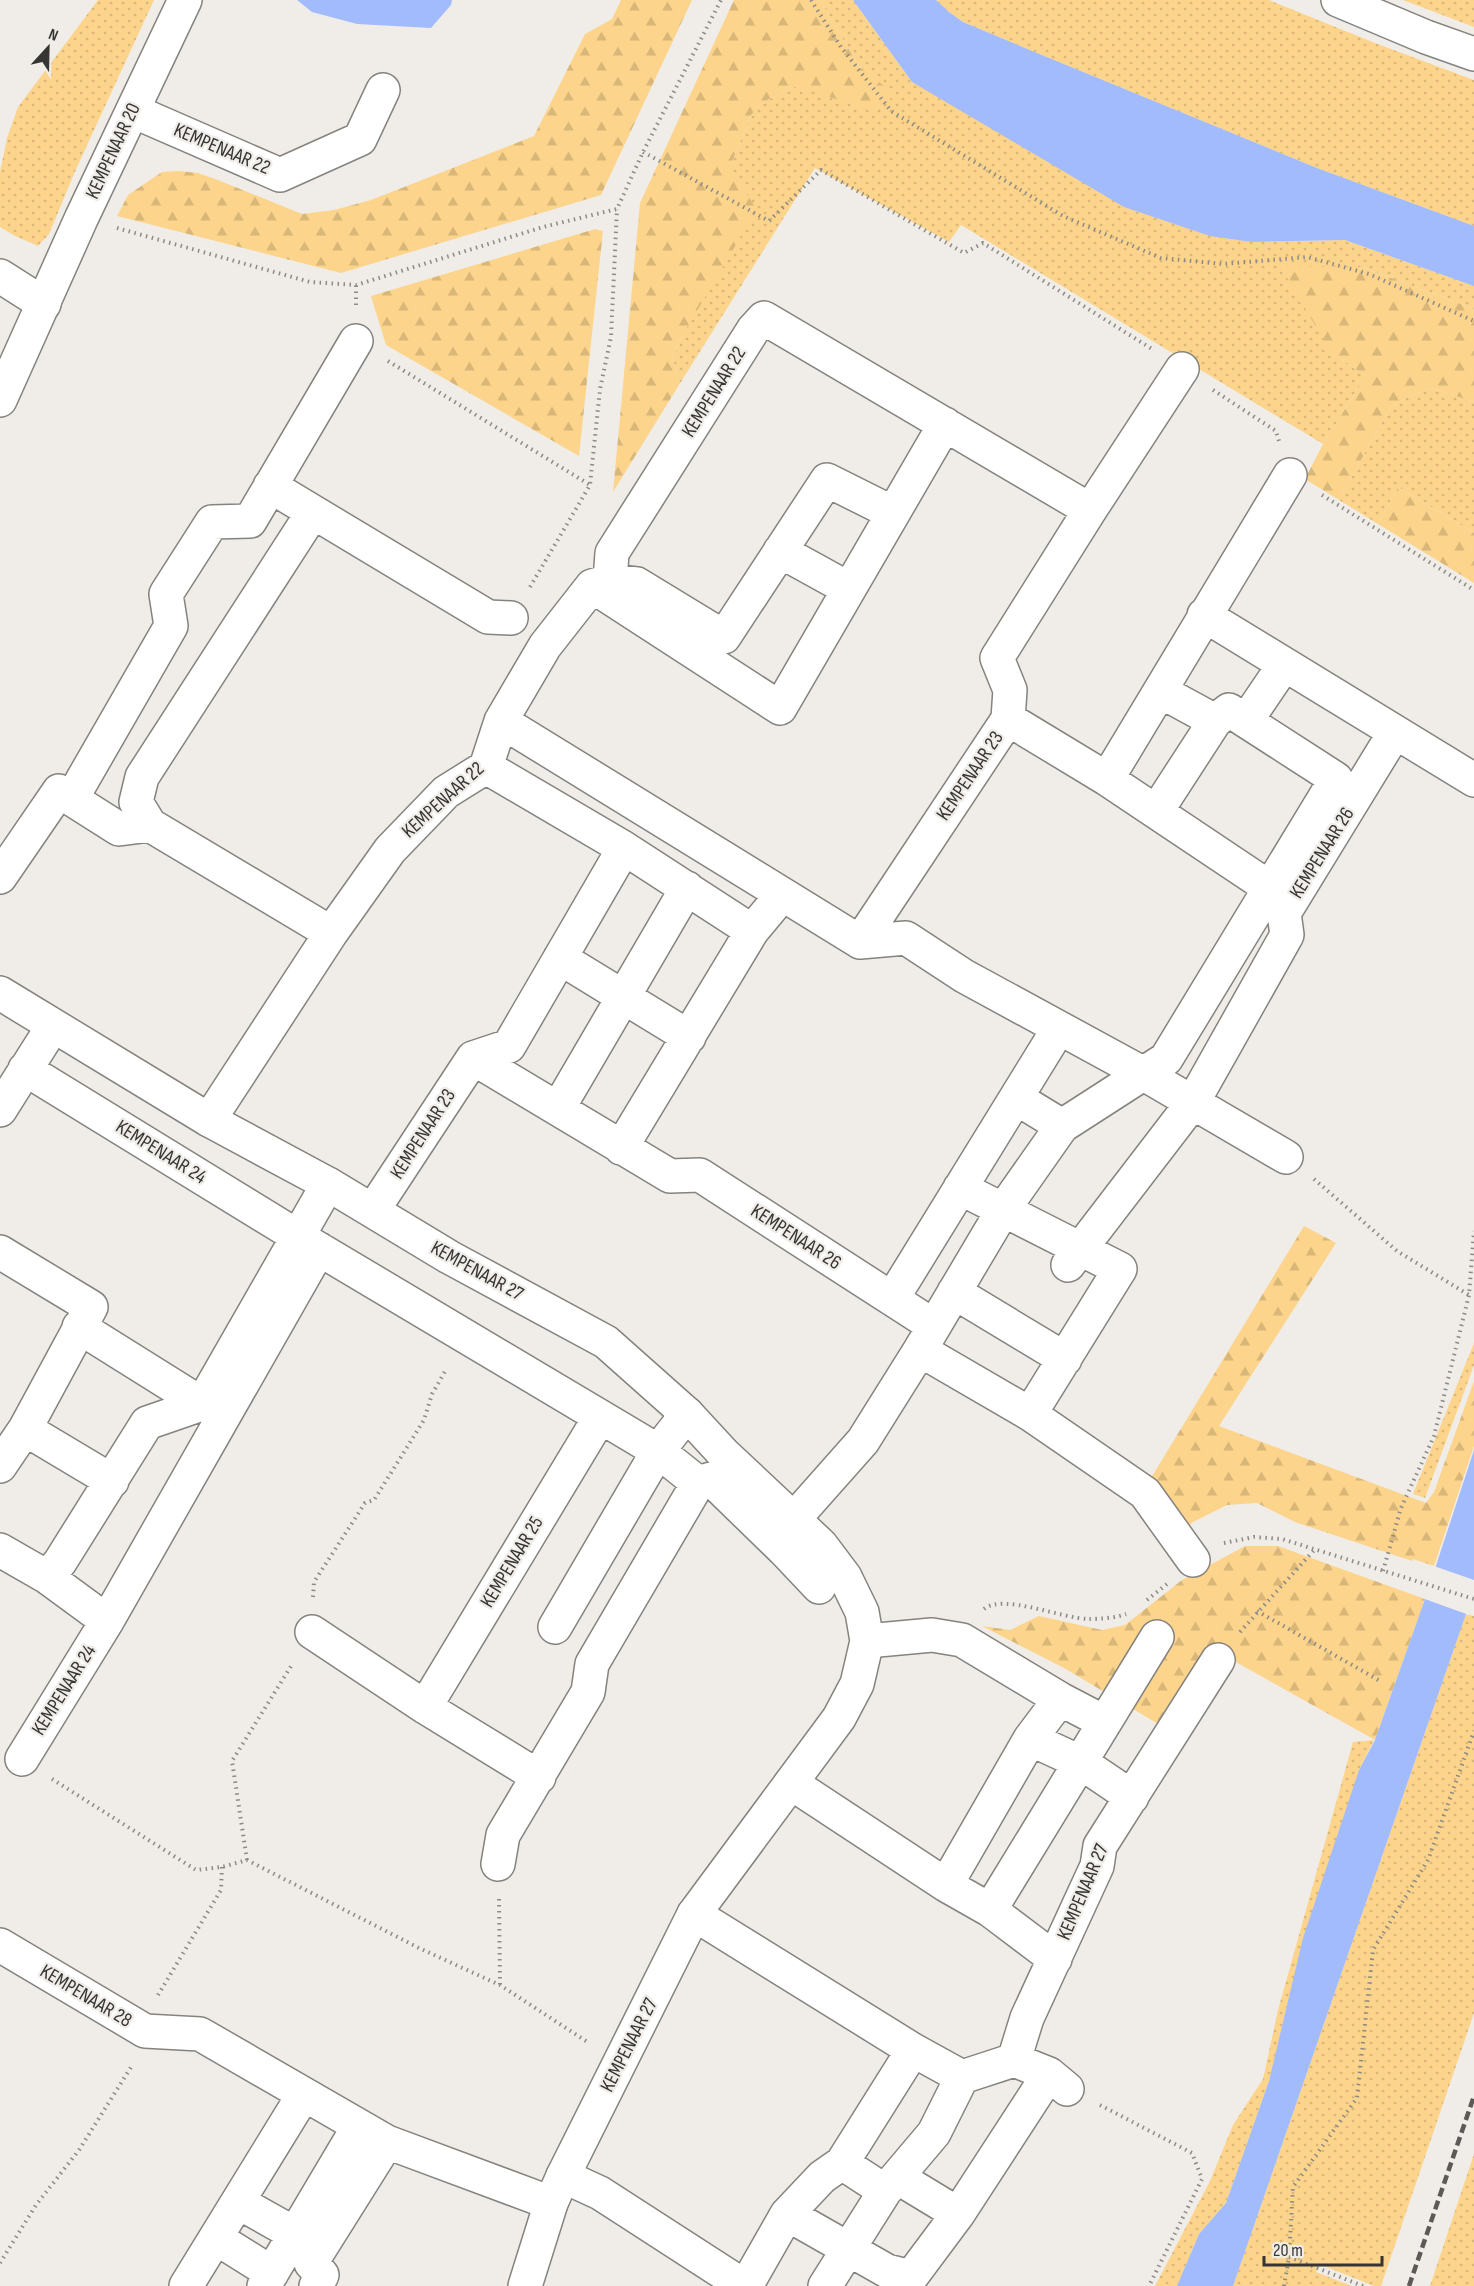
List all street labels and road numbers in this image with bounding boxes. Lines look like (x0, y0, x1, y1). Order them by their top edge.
street label: KEMPENAAR 20 (80, 99, 146, 203)
street label: KEMPENAAR 22 (170, 118, 274, 180)
street label: KEMPENAAR 22 (677, 342, 751, 442)
street label: KEMPENAAR 23 (931, 727, 1009, 825)
street label: KEMPENAAR 22 (397, 757, 489, 843)
street label: KEMPENAAR 26 (1285, 803, 1359, 903)
street label: KEMPENAAR 23 (385, 1084, 461, 1184)
street label: KEMPENAAR 24 (111, 1115, 211, 1189)
street label: KEMPENAAR 26 (746, 1199, 846, 1275)
street label: KEMPENAAR 27 (427, 1236, 527, 1306)
street label: KEMPENAAR 25 (475, 1512, 549, 1612)
street label: KEMPENAAR 24 (27, 1640, 101, 1740)
street label: KEMPENAAR 27 (1052, 1840, 1114, 1944)
street label: KEMPENAAR 28 (36, 1959, 136, 2033)
street label: KEMPENAAR 27 (595, 1994, 663, 2096)

